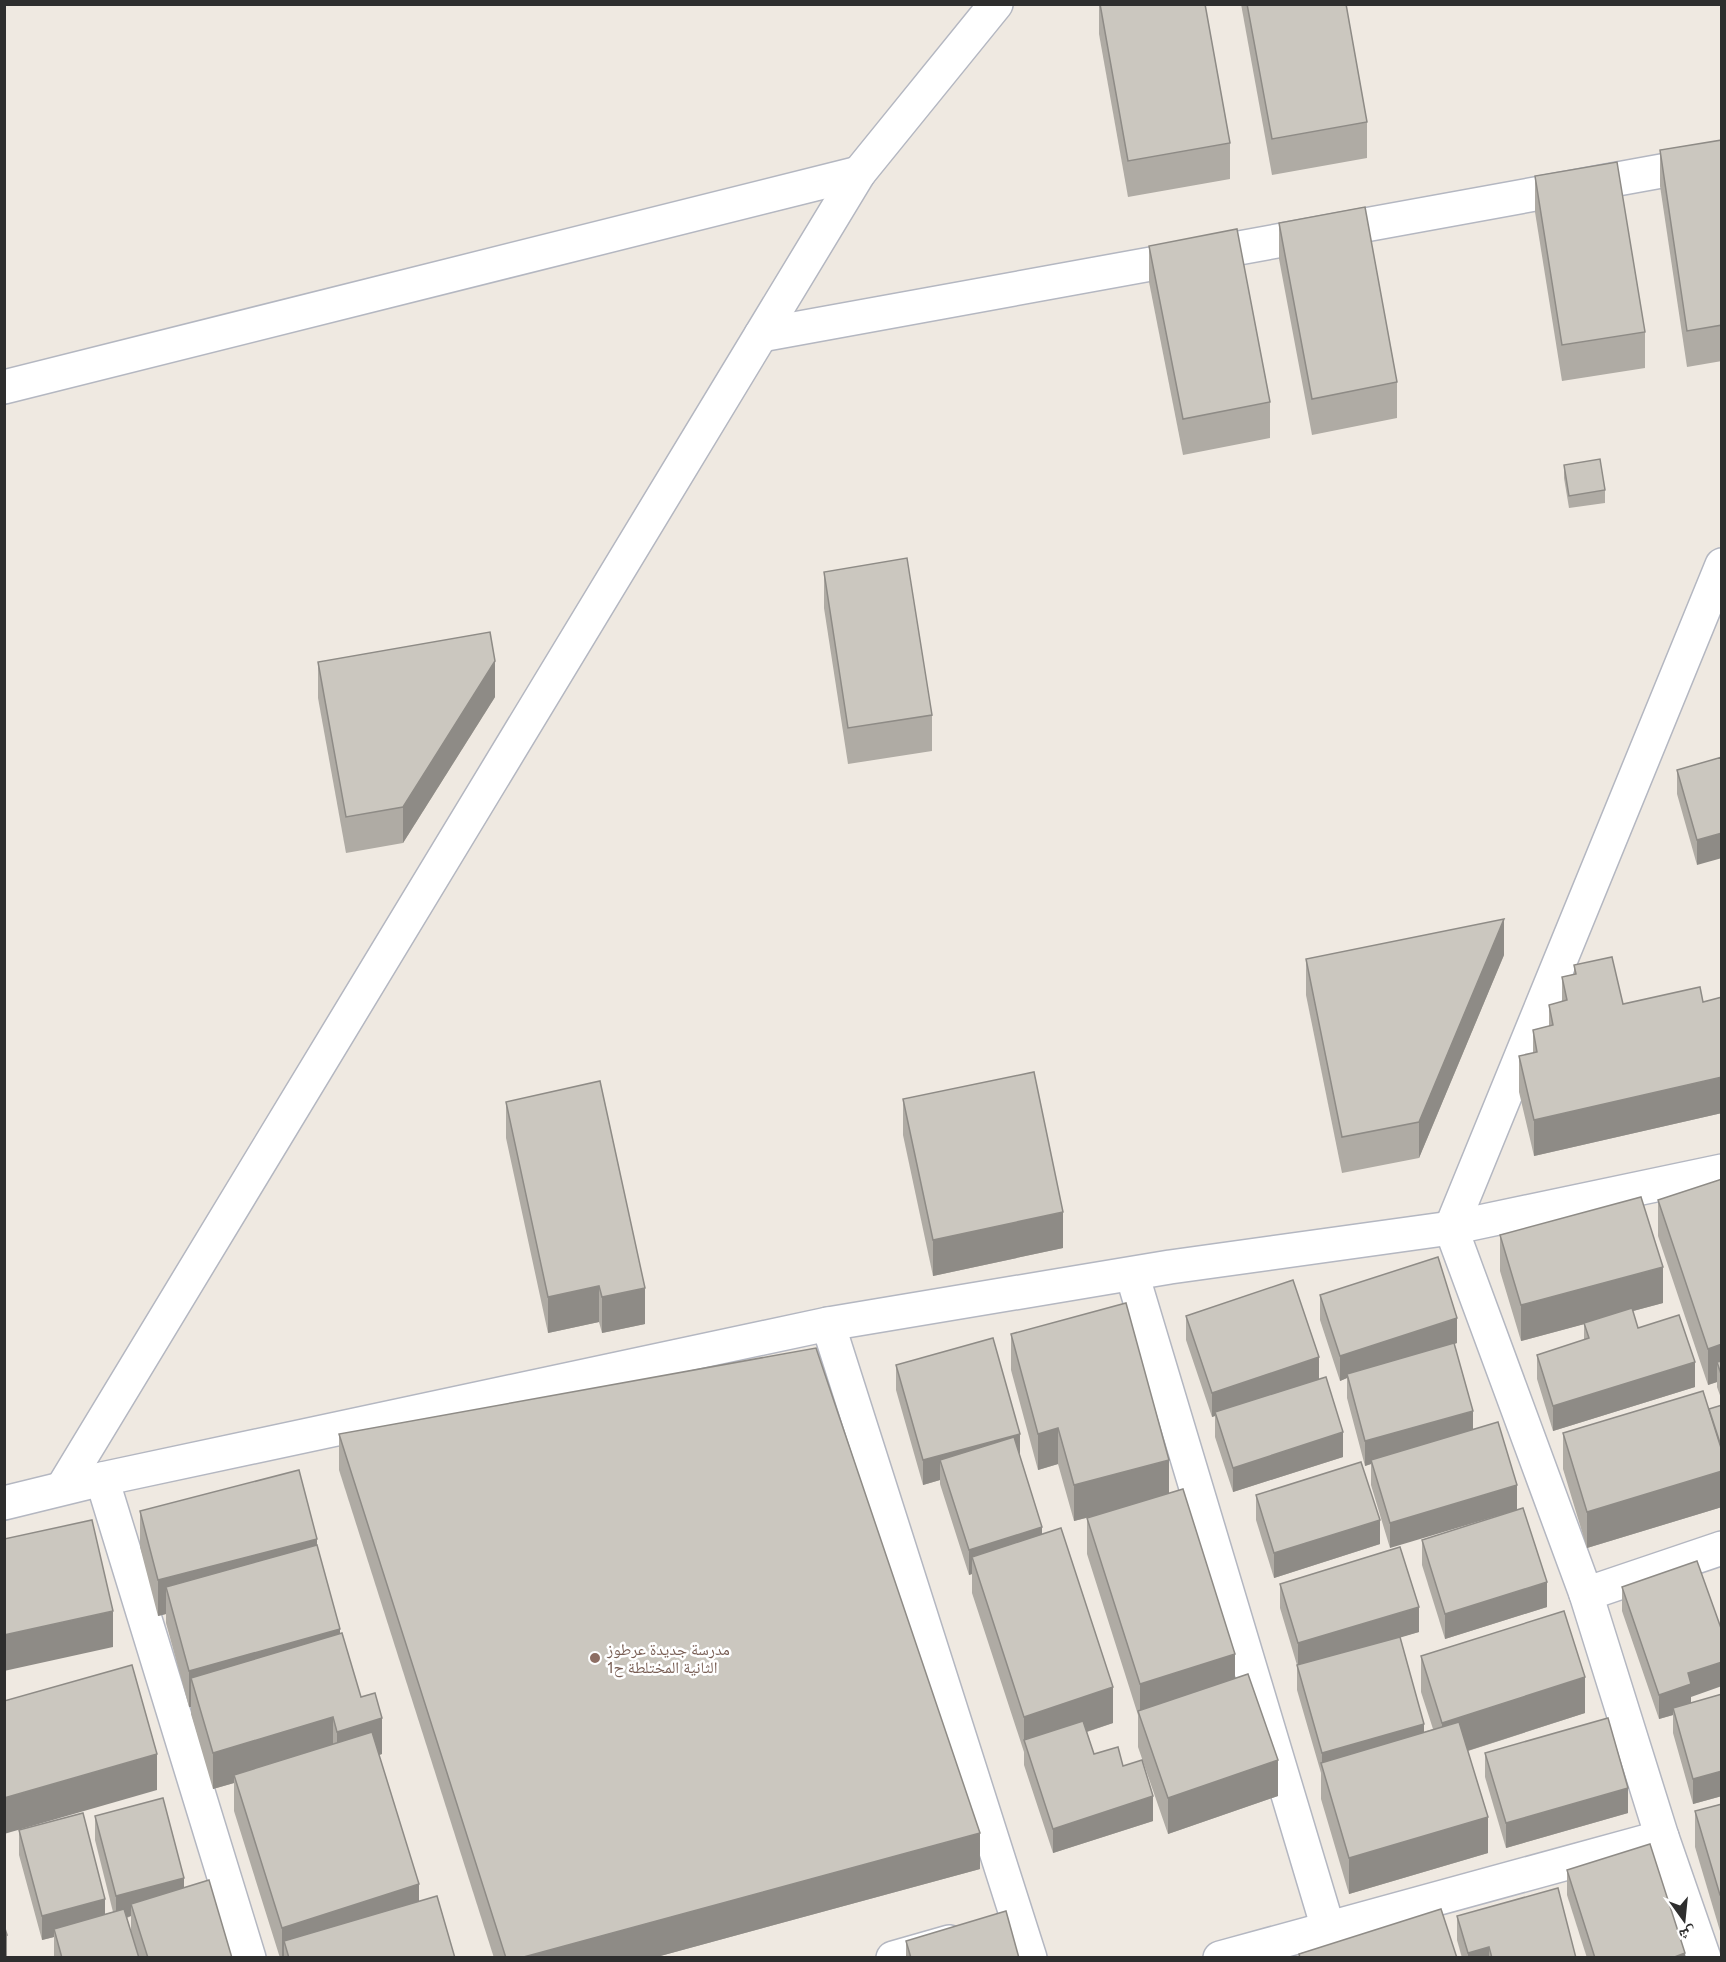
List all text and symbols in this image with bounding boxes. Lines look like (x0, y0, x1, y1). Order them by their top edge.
place label: مدرسة جديدة عرطوز الثانية المختلطة ح1 (606, 1640, 730, 1678)
marker: مدرسة جديدة عرطوز الثانية المختلطة ح1 (588, 1651, 602, 1665)
north arrow (1654, 1890, 1714, 1950)
text: ش (1677, 1923, 1698, 1945)

